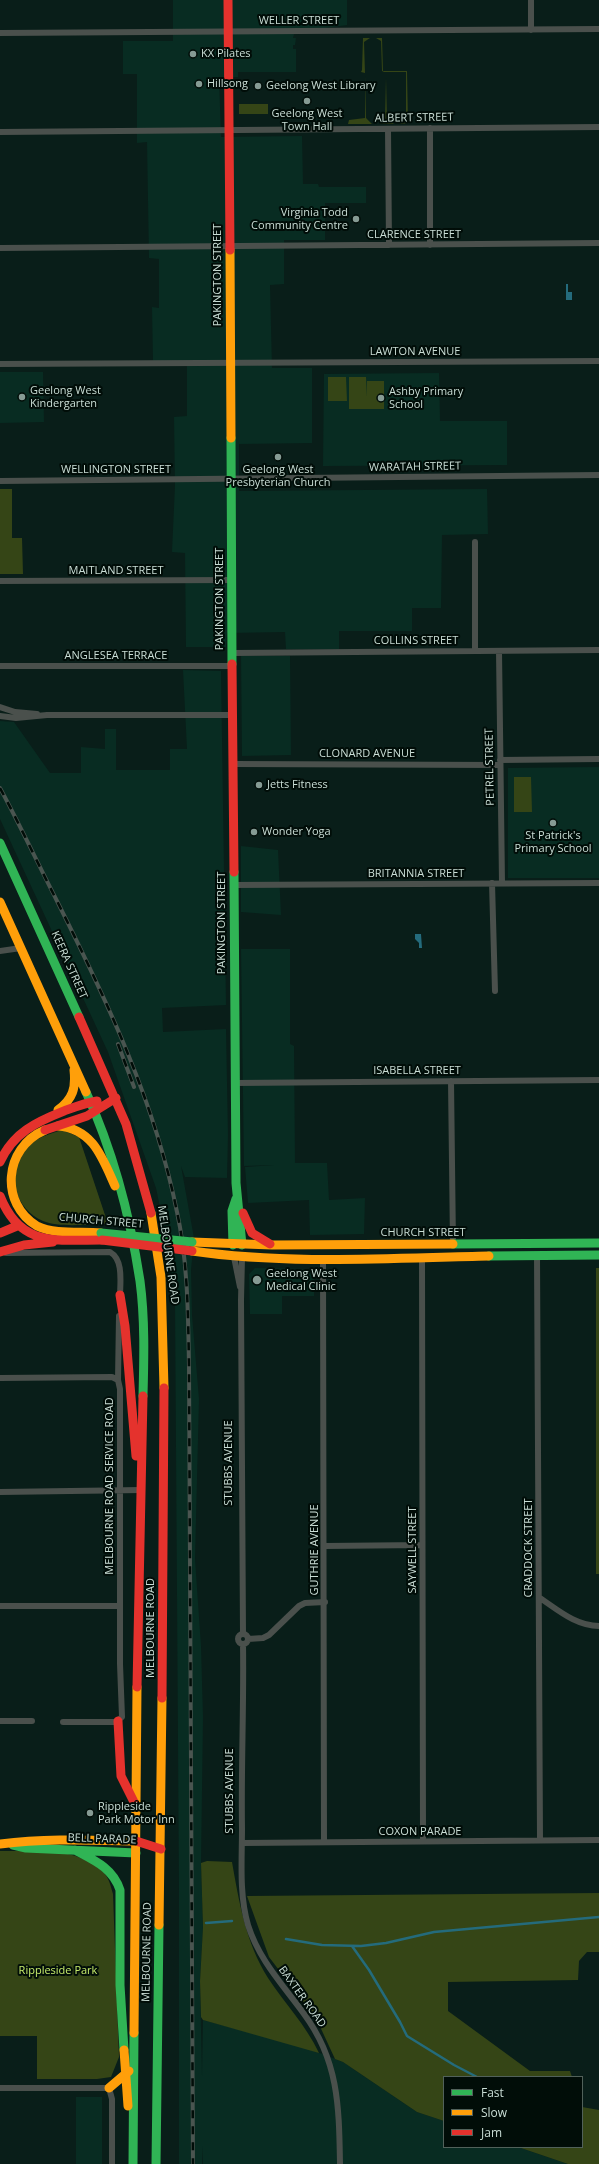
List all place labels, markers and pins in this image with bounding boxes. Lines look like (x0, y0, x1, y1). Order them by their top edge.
place label: KX Pilates (201, 47, 251, 61)
marker: KX Pilates (188, 49, 198, 59)
place label: Hillsong (207, 77, 248, 91)
marker: Hillsong (194, 79, 204, 89)
place label: Geelong West Library (266, 79, 376, 93)
marker: Geelong West Library (253, 81, 263, 91)
marker: Geelong West Town Hall (302, 96, 312, 106)
place label: Geelong West Town Hall (272, 107, 342, 133)
place label: Virginia Todd Community Centre (251, 206, 348, 232)
marker: Virginia Todd Community Centre (351, 214, 361, 224)
place label: Geelong West Kindergarten (30, 384, 101, 410)
place label: Ashby Primary School (389, 385, 463, 411)
marker: Geelong West Kindergarten (17, 392, 27, 402)
marker: Ashby Primary School (376, 393, 386, 403)
marker: Geelong West Presbyterian Church (273, 452, 283, 462)
place label: Geelong West Presbyterian Church (226, 463, 330, 489)
place label: Jetts Fitness (267, 778, 328, 792)
marker: Jetts Fitness (254, 780, 264, 790)
marker: St Patrick's Primary School (548, 818, 558, 828)
place label: Wonder Yoga (262, 825, 331, 839)
marker: Wonder Yoga (249, 827, 259, 837)
place label: St Patrick's Primary School (514, 829, 592, 855)
place label: Geelong West Medical Clinic (266, 1267, 337, 1293)
marker: Geelong West Medical Clinic (251, 1274, 263, 1286)
place label: Rippleside Park Motor Inn (98, 1800, 175, 1826)
marker: Rippleside Park Motor Inn (85, 1808, 95, 1818)

